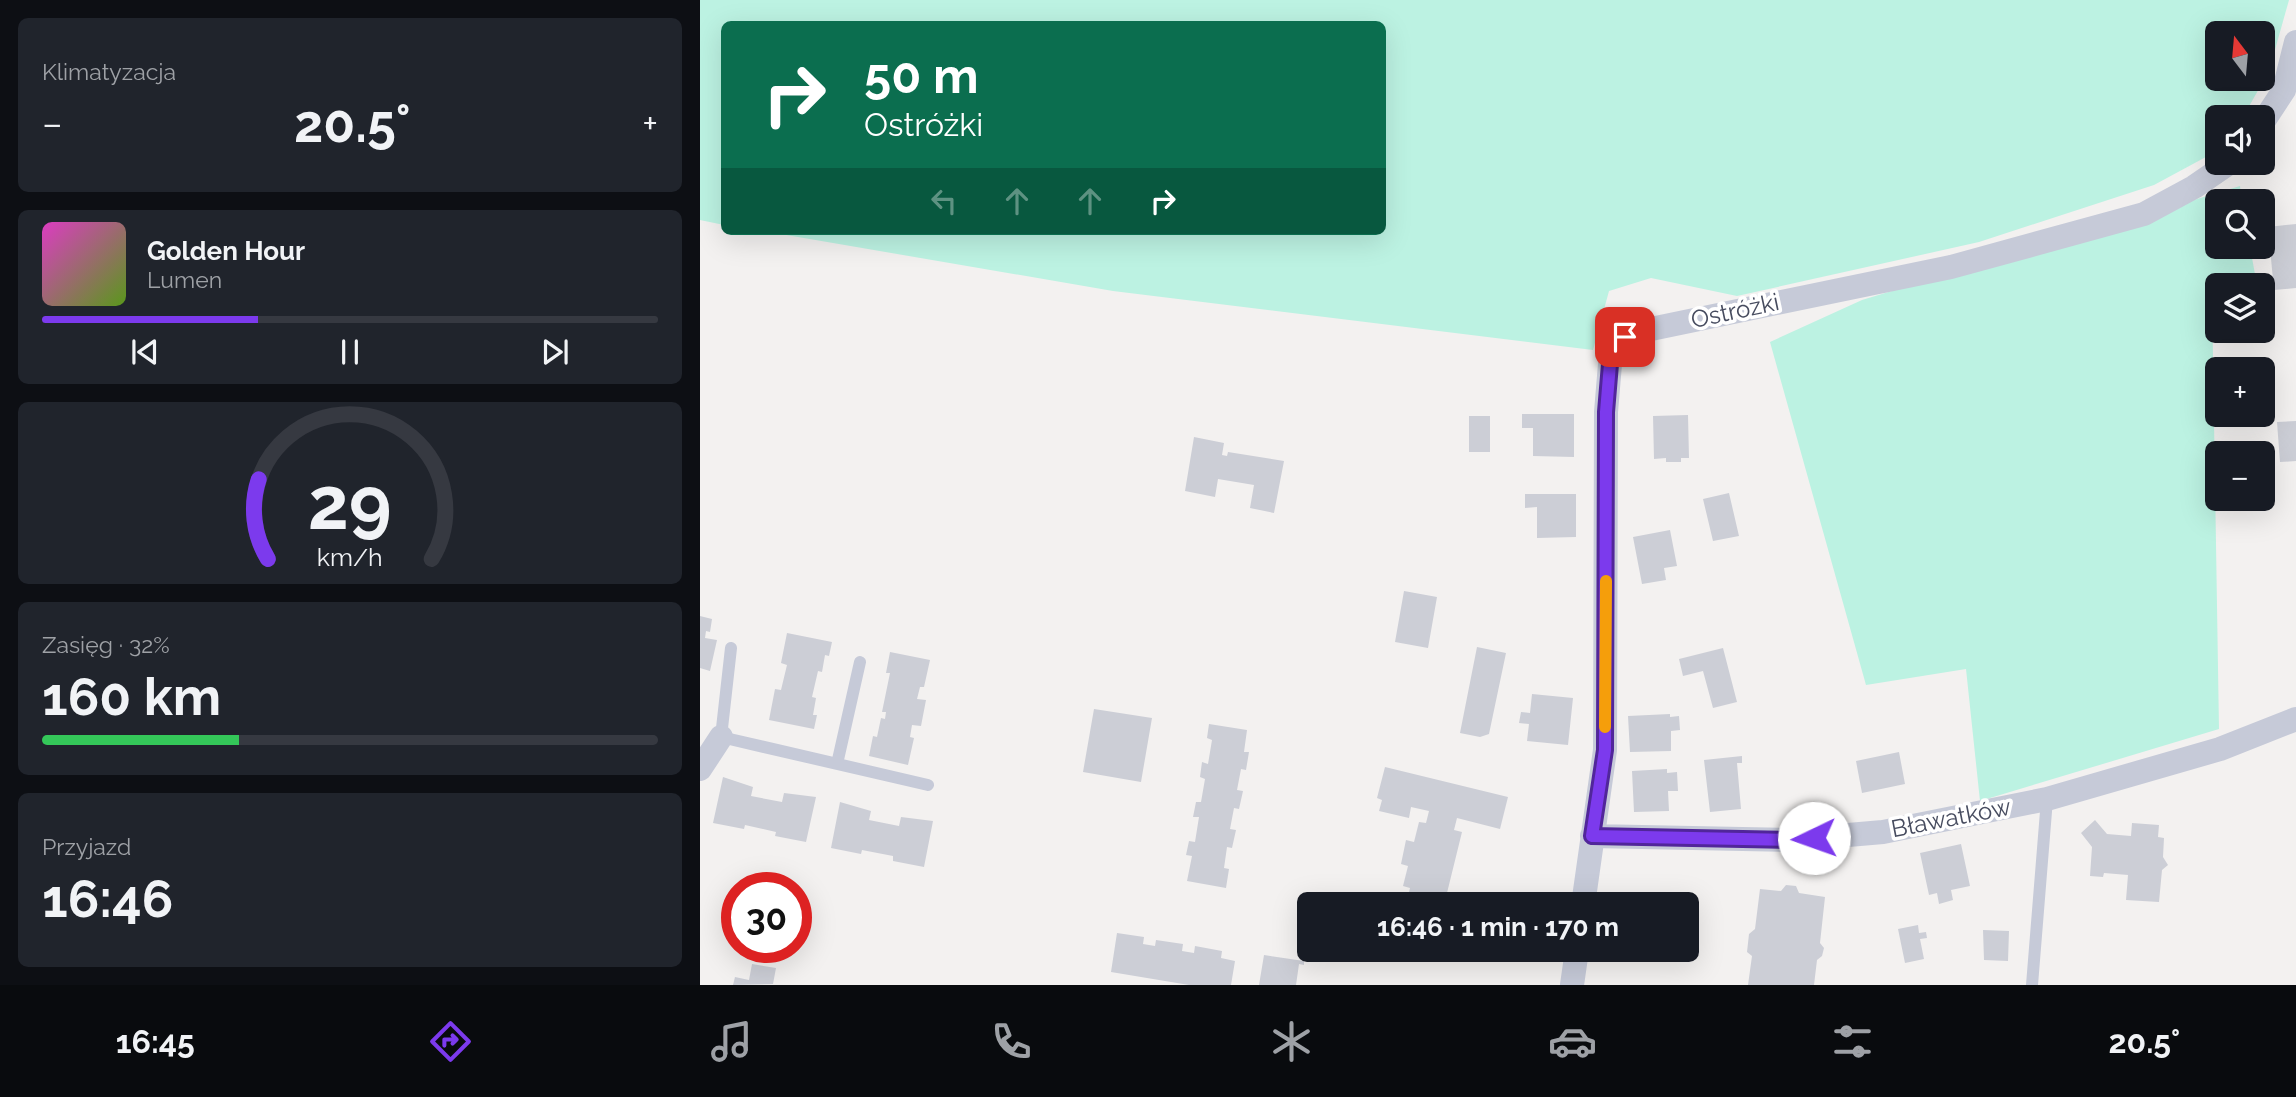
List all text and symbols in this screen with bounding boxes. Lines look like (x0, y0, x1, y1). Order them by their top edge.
north arrow (2205, 21, 2275, 91)
map controls (2205, 21, 2275, 511)
text: 50 m (864, 47, 979, 104)
icon: right (749, 49, 840, 140)
text: Klimatyzacja (42, 58, 176, 85)
text: 20.5° (294, 93, 411, 154)
text: − (42, 101, 62, 146)
text: + (642, 101, 658, 146)
button: sound (2205, 105, 2275, 175)
text: Ostróżki (864, 106, 983, 143)
icon: left (925, 182, 963, 220)
icon: ahead (998, 182, 1036, 220)
icon: ahead (1071, 182, 1109, 220)
icon: right (1144, 182, 1182, 220)
button: search (2205, 189, 2275, 259)
text: Golden Hour (147, 236, 305, 266)
text: Lumen (147, 266, 222, 293)
button: layers (2205, 273, 2275, 343)
street label: Ostróżki (1688, 287, 1782, 334)
pin (1595, 307, 1655, 367)
icon: arrive (1606, 318, 1644, 356)
icon: previous (126, 333, 164, 371)
icon: pause (331, 333, 369, 371)
icon: next (536, 333, 574, 371)
button: + (2205, 357, 2275, 427)
button: − (2205, 441, 2275, 511)
text: 29 (308, 461, 392, 546)
text: km/h (317, 541, 383, 571)
text: Zasięg · 32% (42, 631, 170, 658)
text: 160 km (42, 666, 221, 727)
street label: Bławatków (1889, 792, 2014, 843)
position arrow (1777, 801, 1851, 875)
text: Przyjazd (42, 833, 131, 860)
text: 16:46 (42, 868, 173, 929)
speed limit sign: 30 (721, 872, 812, 963)
text: 16:46 · 1 min · 170 m (1377, 912, 1619, 942)
icon: directions (426, 1017, 475, 1066)
icon: music (707, 1017, 756, 1066)
icon: phone (987, 1017, 1036, 1066)
icon: climate (1267, 1017, 1316, 1066)
icon: car (1548, 1017, 1597, 1066)
icon: filters (1828, 1017, 1877, 1066)
text: 16:45 (116, 1023, 195, 1060)
text: 20.5° (2108, 1023, 2180, 1060)

